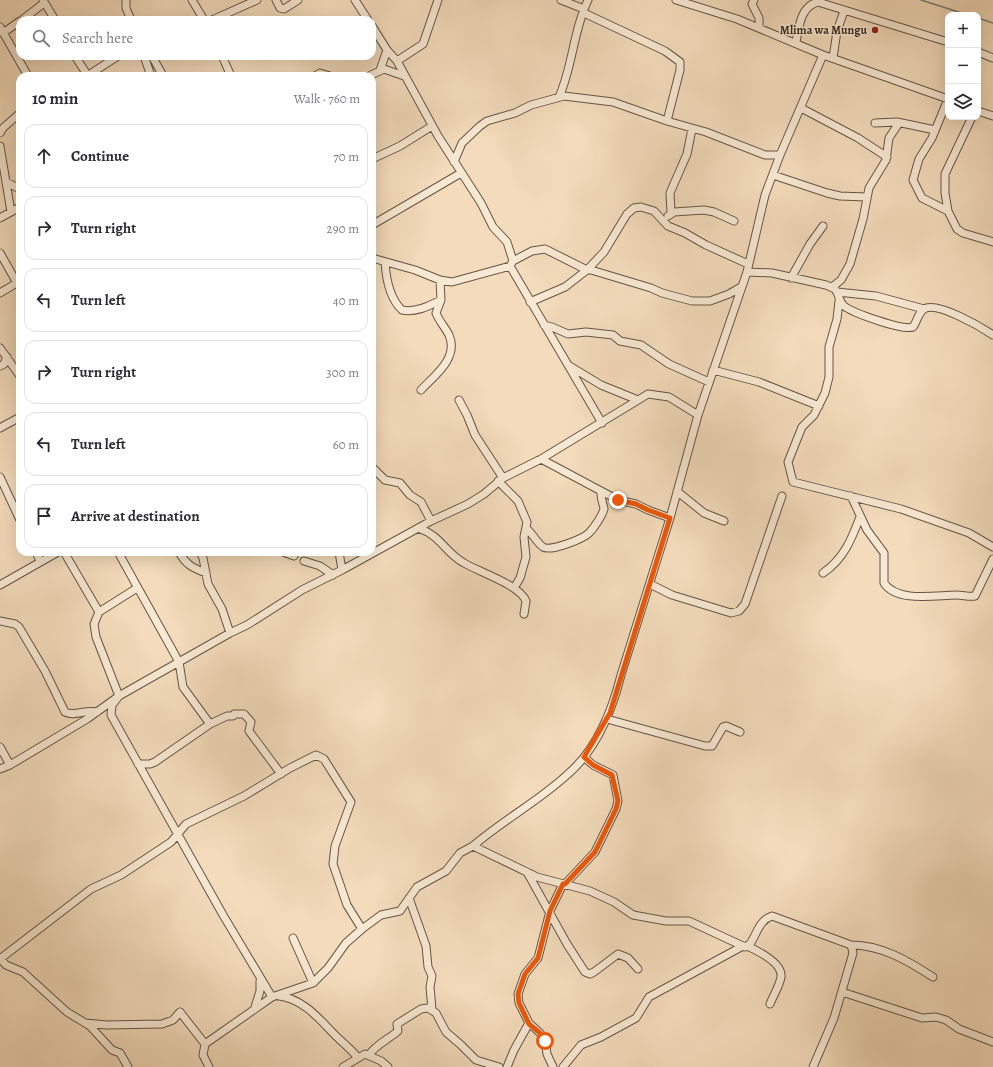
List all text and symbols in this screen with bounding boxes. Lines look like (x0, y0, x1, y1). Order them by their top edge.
map controls (945, 12, 981, 120)
button: + (945, 12, 981, 48)
search box (16, 16, 376, 60)
place label: Mlima wa Mungu (780, 22, 867, 38)
marker: Mlima wa Mungu (870, 25, 880, 35)
icon: search (30, 27, 52, 49)
text: Search here (62, 28, 133, 48)
button: − (945, 48, 981, 84)
button: layers (945, 84, 981, 120)
text: 10 min (32, 87, 78, 110)
text: Walk · 760 m (294, 90, 360, 107)
icon: ahead (33, 145, 55, 167)
text: Continue (71, 146, 129, 166)
text: 70 m (333, 148, 359, 165)
icon: right (33, 217, 55, 239)
text: Turn right (71, 218, 136, 238)
text: 290 m (327, 220, 359, 237)
icon: left (33, 289, 55, 311)
text: Turn left (71, 290, 126, 310)
text: 40 m (333, 292, 359, 309)
icon: right (33, 361, 55, 383)
text: Turn right (71, 362, 136, 382)
text: 300 m (326, 364, 359, 381)
icon: left (33, 433, 55, 455)
text: Turn left (71, 434, 126, 454)
text: 60 m (333, 436, 359, 453)
route end (609, 491, 627, 509)
icon: arrive (33, 505, 55, 527)
text: Arrive at destination (71, 506, 200, 526)
route start (536, 1032, 554, 1050)

